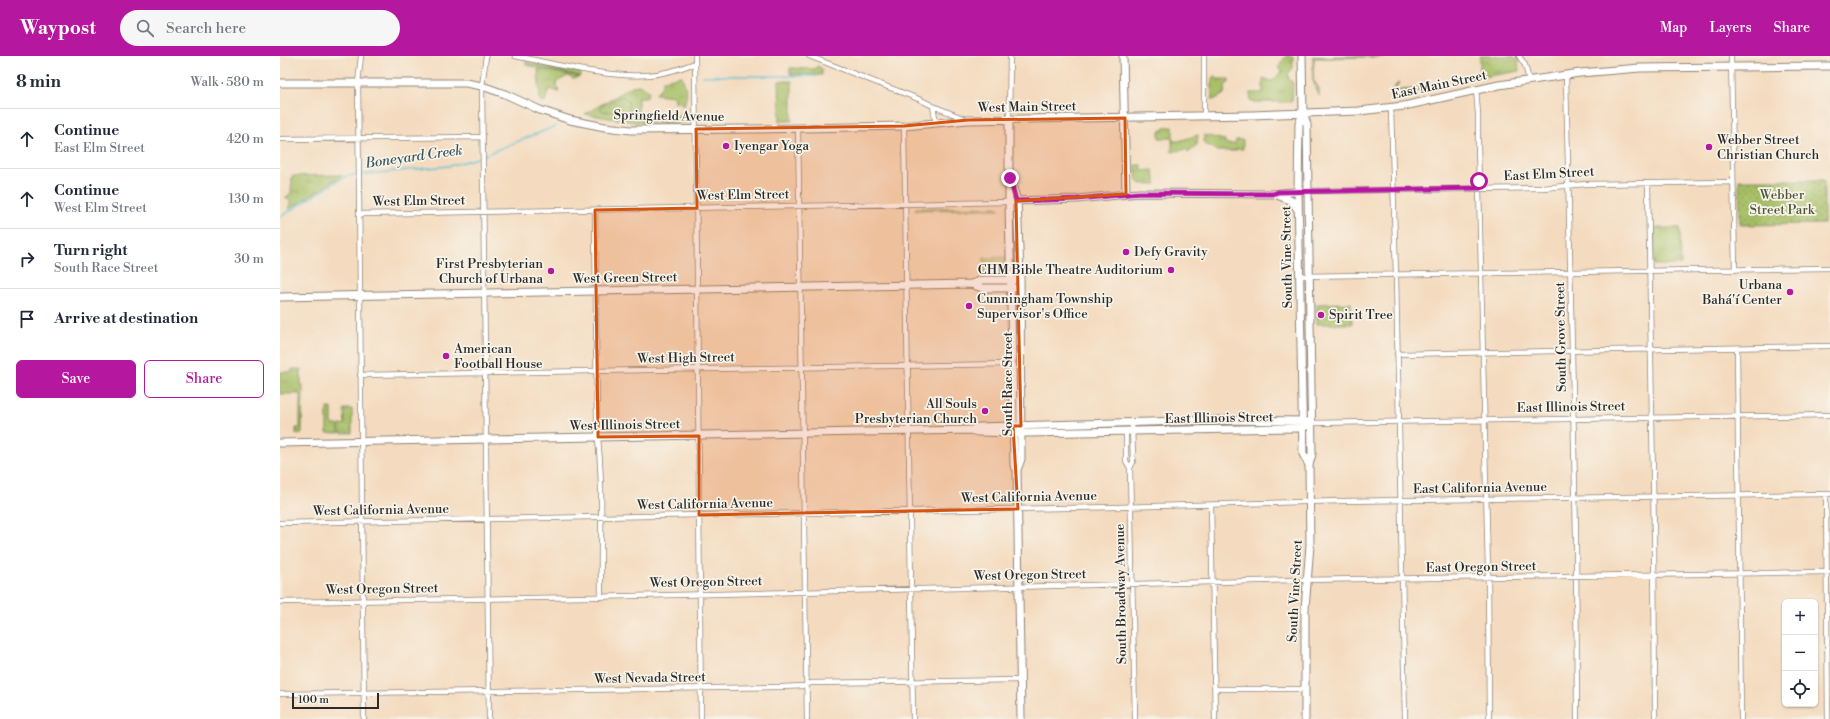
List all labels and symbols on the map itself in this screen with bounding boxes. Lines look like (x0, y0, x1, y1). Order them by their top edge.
street label: East Main Street (1390, 67, 1488, 103)
street label: West Main Street (977, 98, 1077, 116)
street label: Springfield Avenue (613, 107, 725, 125)
place label: Webber Street Christian Church (1716, 132, 1820, 163)
place label: Iyengar Yoga (734, 138, 810, 154)
water label: Boneyard Creek (363, 141, 464, 173)
marker: Iyengar Yoga (721, 141, 731, 151)
marker: Webber Street Christian Church (1704, 142, 1714, 152)
street label: East Elm Street (1503, 164, 1595, 184)
route end (1001, 169, 1019, 187)
route start (1470, 172, 1488, 190)
street label: West Elm Street (695, 186, 790, 204)
park label: Webber Street Park (1749, 187, 1816, 218)
street label: West Elm Street (371, 192, 466, 210)
street label: South Vine Street (1278, 205, 1296, 308)
place label: Defy Gravity (1134, 244, 1208, 260)
marker: Defy Gravity (1121, 247, 1131, 257)
place label: First Presbyterian Church of Urbana (436, 256, 543, 287)
place label: CHM Bible Theatre Auditorium (978, 262, 1164, 278)
marker: CHM Bible Theatre Auditorium (1166, 265, 1176, 275)
marker: First Presbyterian Church of Urbana (546, 266, 556, 276)
street label: West Green Street (572, 269, 678, 287)
place label: Urbana Bahá'í Center (1701, 277, 1782, 308)
street label: South Grove Street (1552, 281, 1570, 392)
marker: Urbana Bahá'í Center (1785, 287, 1795, 297)
place label: Cunningham Township Supervisor's Office (977, 291, 1113, 322)
marker: Cunningham Township Supervisor's Office (964, 301, 974, 311)
place label: Spirit Tree (1329, 307, 1393, 323)
marker: Spirit Tree (1316, 310, 1326, 320)
street label: South Race Street (1000, 331, 1016, 436)
place label: American Football House (453, 341, 543, 372)
street label: West High Street (636, 349, 735, 367)
marker: American Football House (441, 351, 451, 361)
place label: All Souls Presbyterian Church (855, 396, 977, 427)
street label: East Illinois Street (1517, 398, 1626, 416)
marker: All Souls Presbyterian Church (980, 406, 990, 416)
street label: East Illinois Street (1165, 409, 1274, 427)
street label: West Illinois Street (569, 416, 681, 434)
street label: East California Avenue (1413, 479, 1548, 497)
street label: West California Avenue (960, 488, 1098, 506)
street label: West California Avenue (636, 495, 774, 513)
street label: West California Avenue (312, 501, 450, 519)
street label: South Broadway Avenue (1112, 523, 1130, 664)
street label: South Vine Street (1284, 539, 1306, 643)
street label: East Oregon Street (1426, 558, 1537, 576)
street label: West Oregon Street (973, 566, 1087, 584)
street label: West Oregon Street (649, 573, 763, 591)
street label: West Oregon Street (325, 580, 439, 598)
street label: West Nevada Street (593, 669, 706, 687)
scale bar (292, 691, 379, 710)

